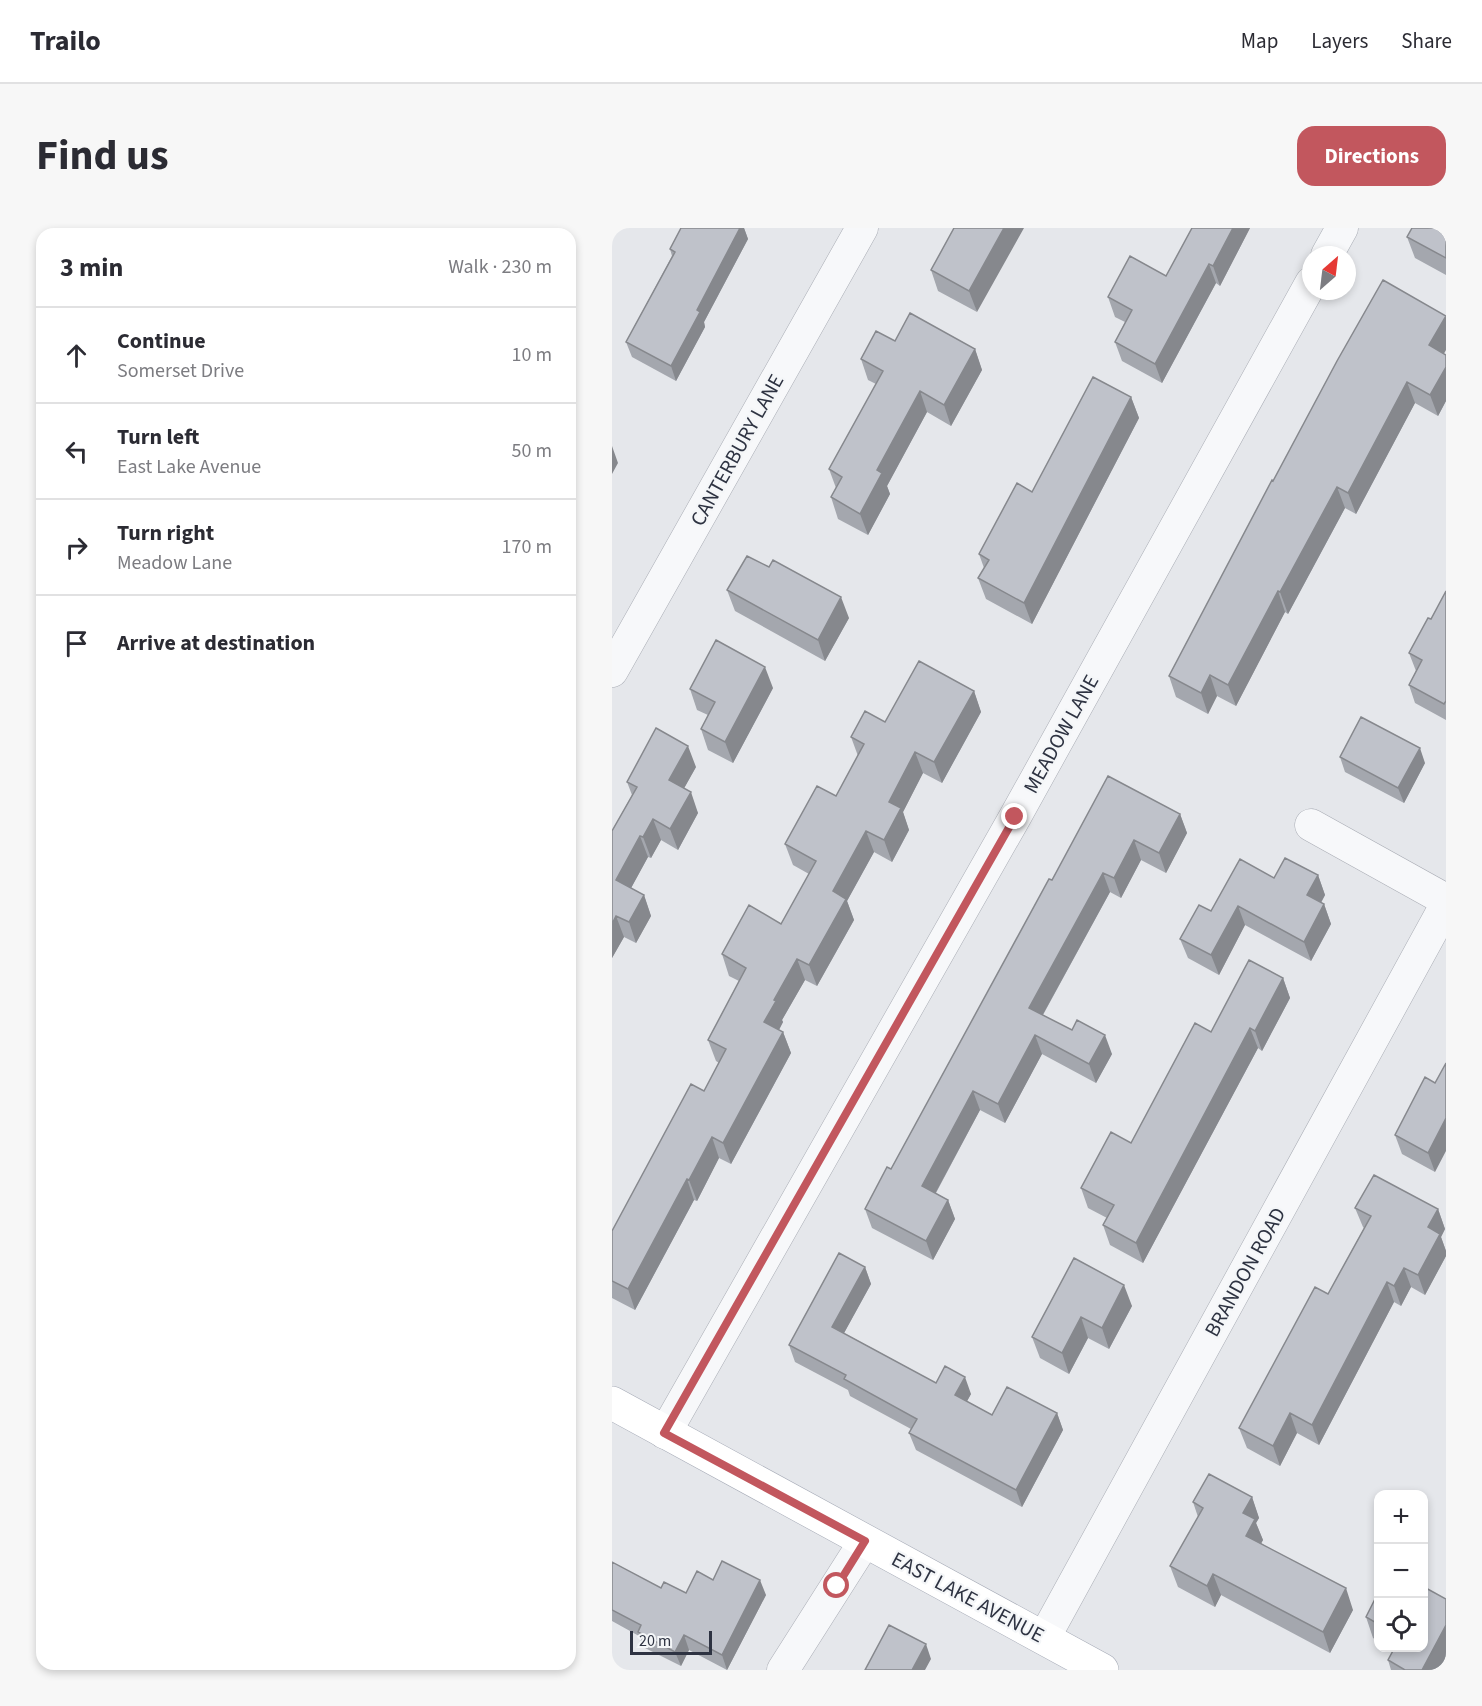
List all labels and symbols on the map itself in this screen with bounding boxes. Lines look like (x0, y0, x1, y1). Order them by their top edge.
north arrow (1302, 246, 1356, 300)
street label: CANTERBURY LANE (683, 369, 791, 531)
street label: MEADOW LANE (1016, 669, 1106, 799)
route end (1001, 803, 1027, 829)
street label: BRANDON ROAD (1197, 1202, 1293, 1342)
street label: EAST LAKE AVENUE (886, 1544, 1050, 1650)
route start (823, 1572, 849, 1598)
scale bar (630, 1628, 712, 1656)

